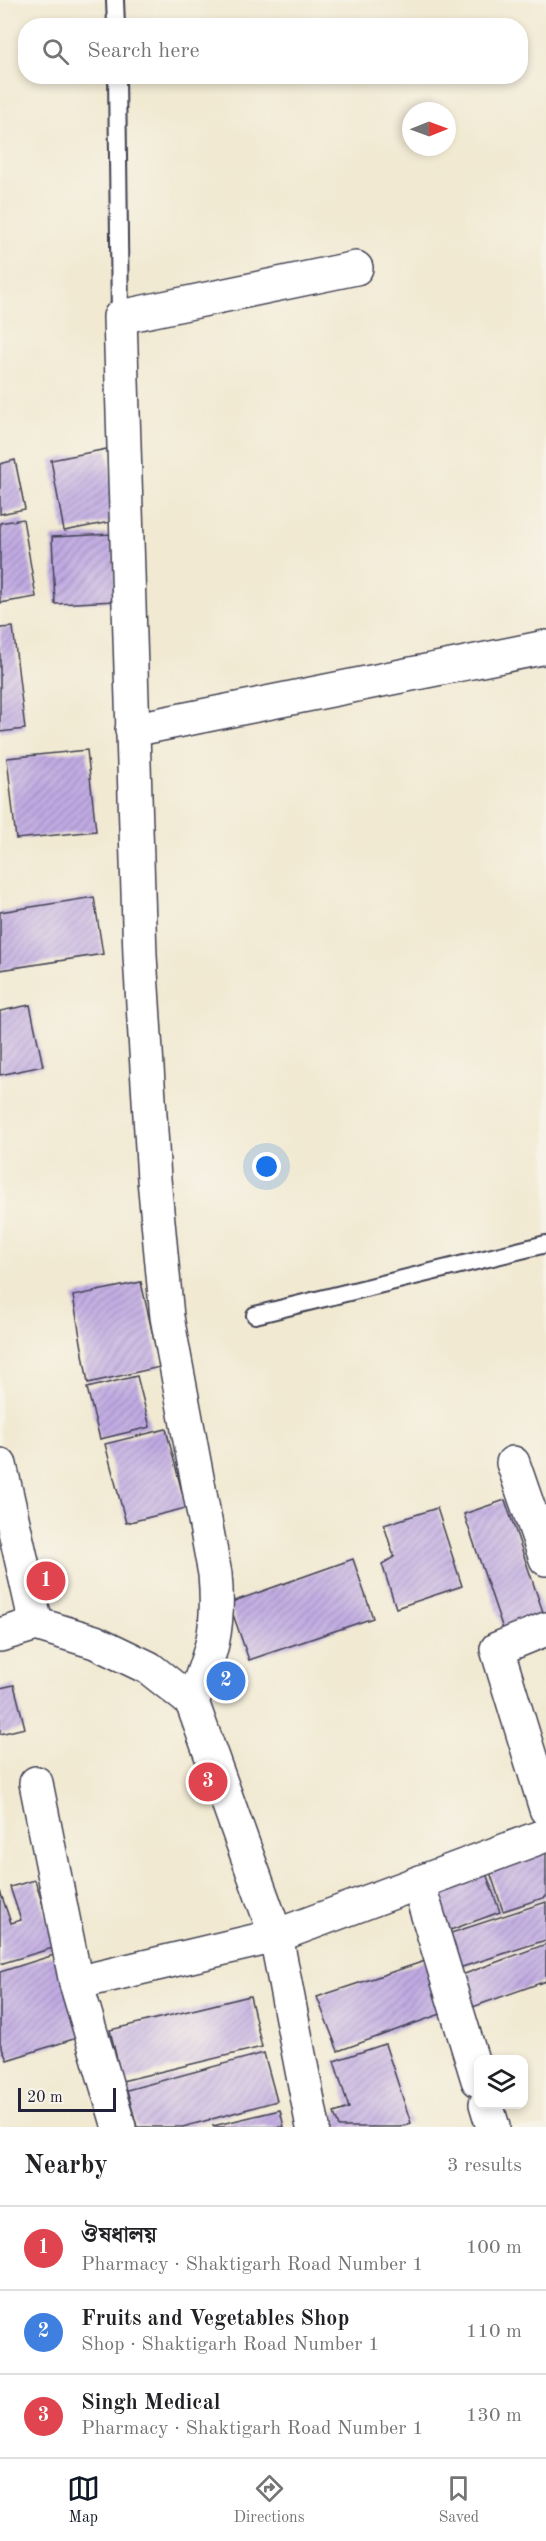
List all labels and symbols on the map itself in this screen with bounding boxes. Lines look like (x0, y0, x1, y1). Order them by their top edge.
north arrow (402, 102, 456, 156)
your location (252, 1152, 281, 1181)
pin: 1 (26, 1558, 66, 1604)
pin: 2 (206, 1658, 246, 1704)
pin: 3 (188, 1760, 228, 1804)
scale bar (18, 2085, 116, 2112)

